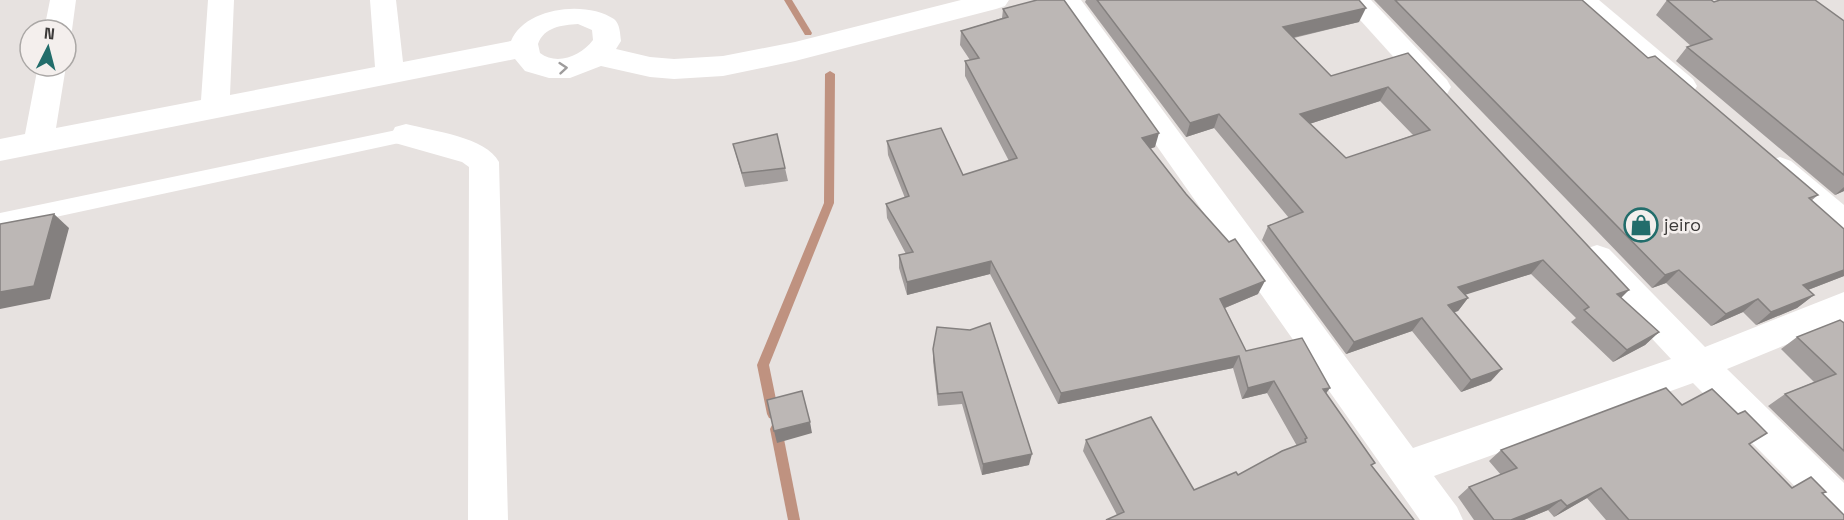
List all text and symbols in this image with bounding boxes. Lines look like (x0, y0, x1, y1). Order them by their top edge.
north arrow (18, 18, 78, 78)
text: N (43, 23, 56, 45)
one-way arrow (558, 62, 568, 75)
shop icon: jeiro (1623, 207, 1659, 243)
place label: jeiro (1663, 213, 1701, 236)

